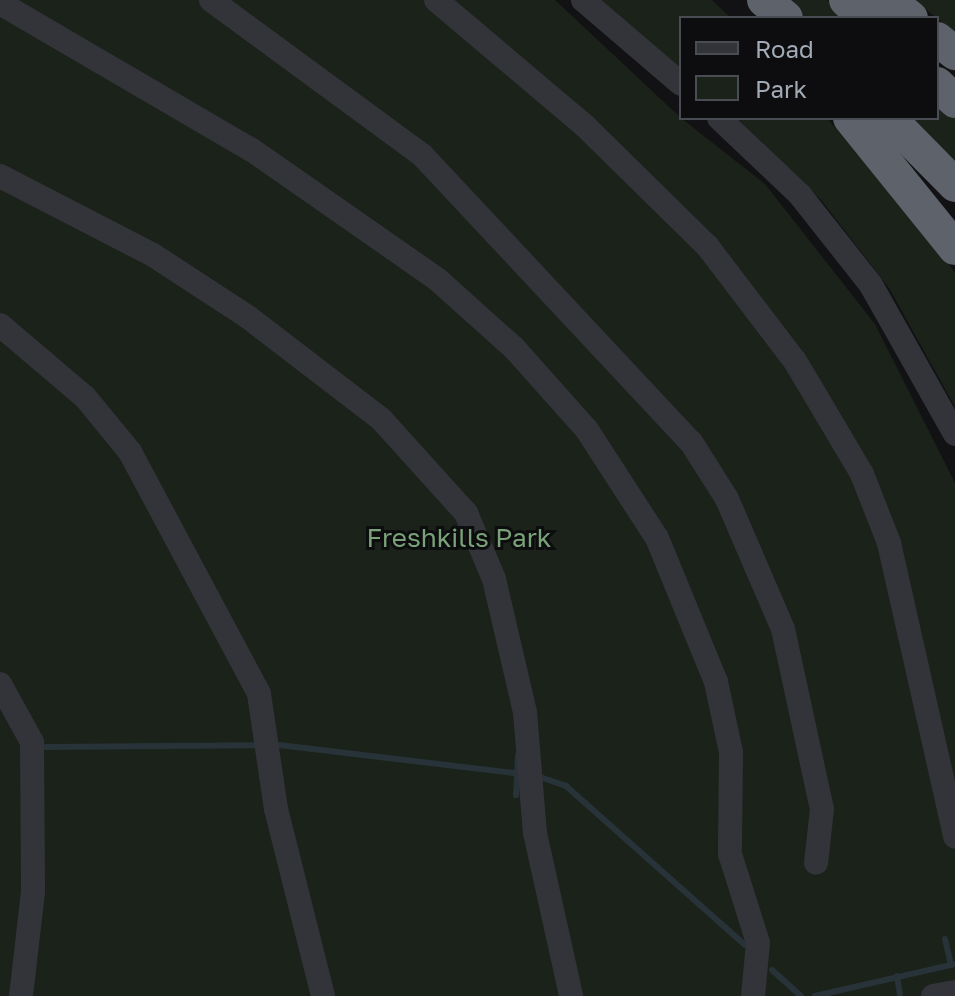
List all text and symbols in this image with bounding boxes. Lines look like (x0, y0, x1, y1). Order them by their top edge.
legend (679, 16, 939, 120)
text: Road (755, 34, 814, 63)
text: Park (755, 74, 807, 103)
park label: Freshkills Park (366, 522, 552, 554)

